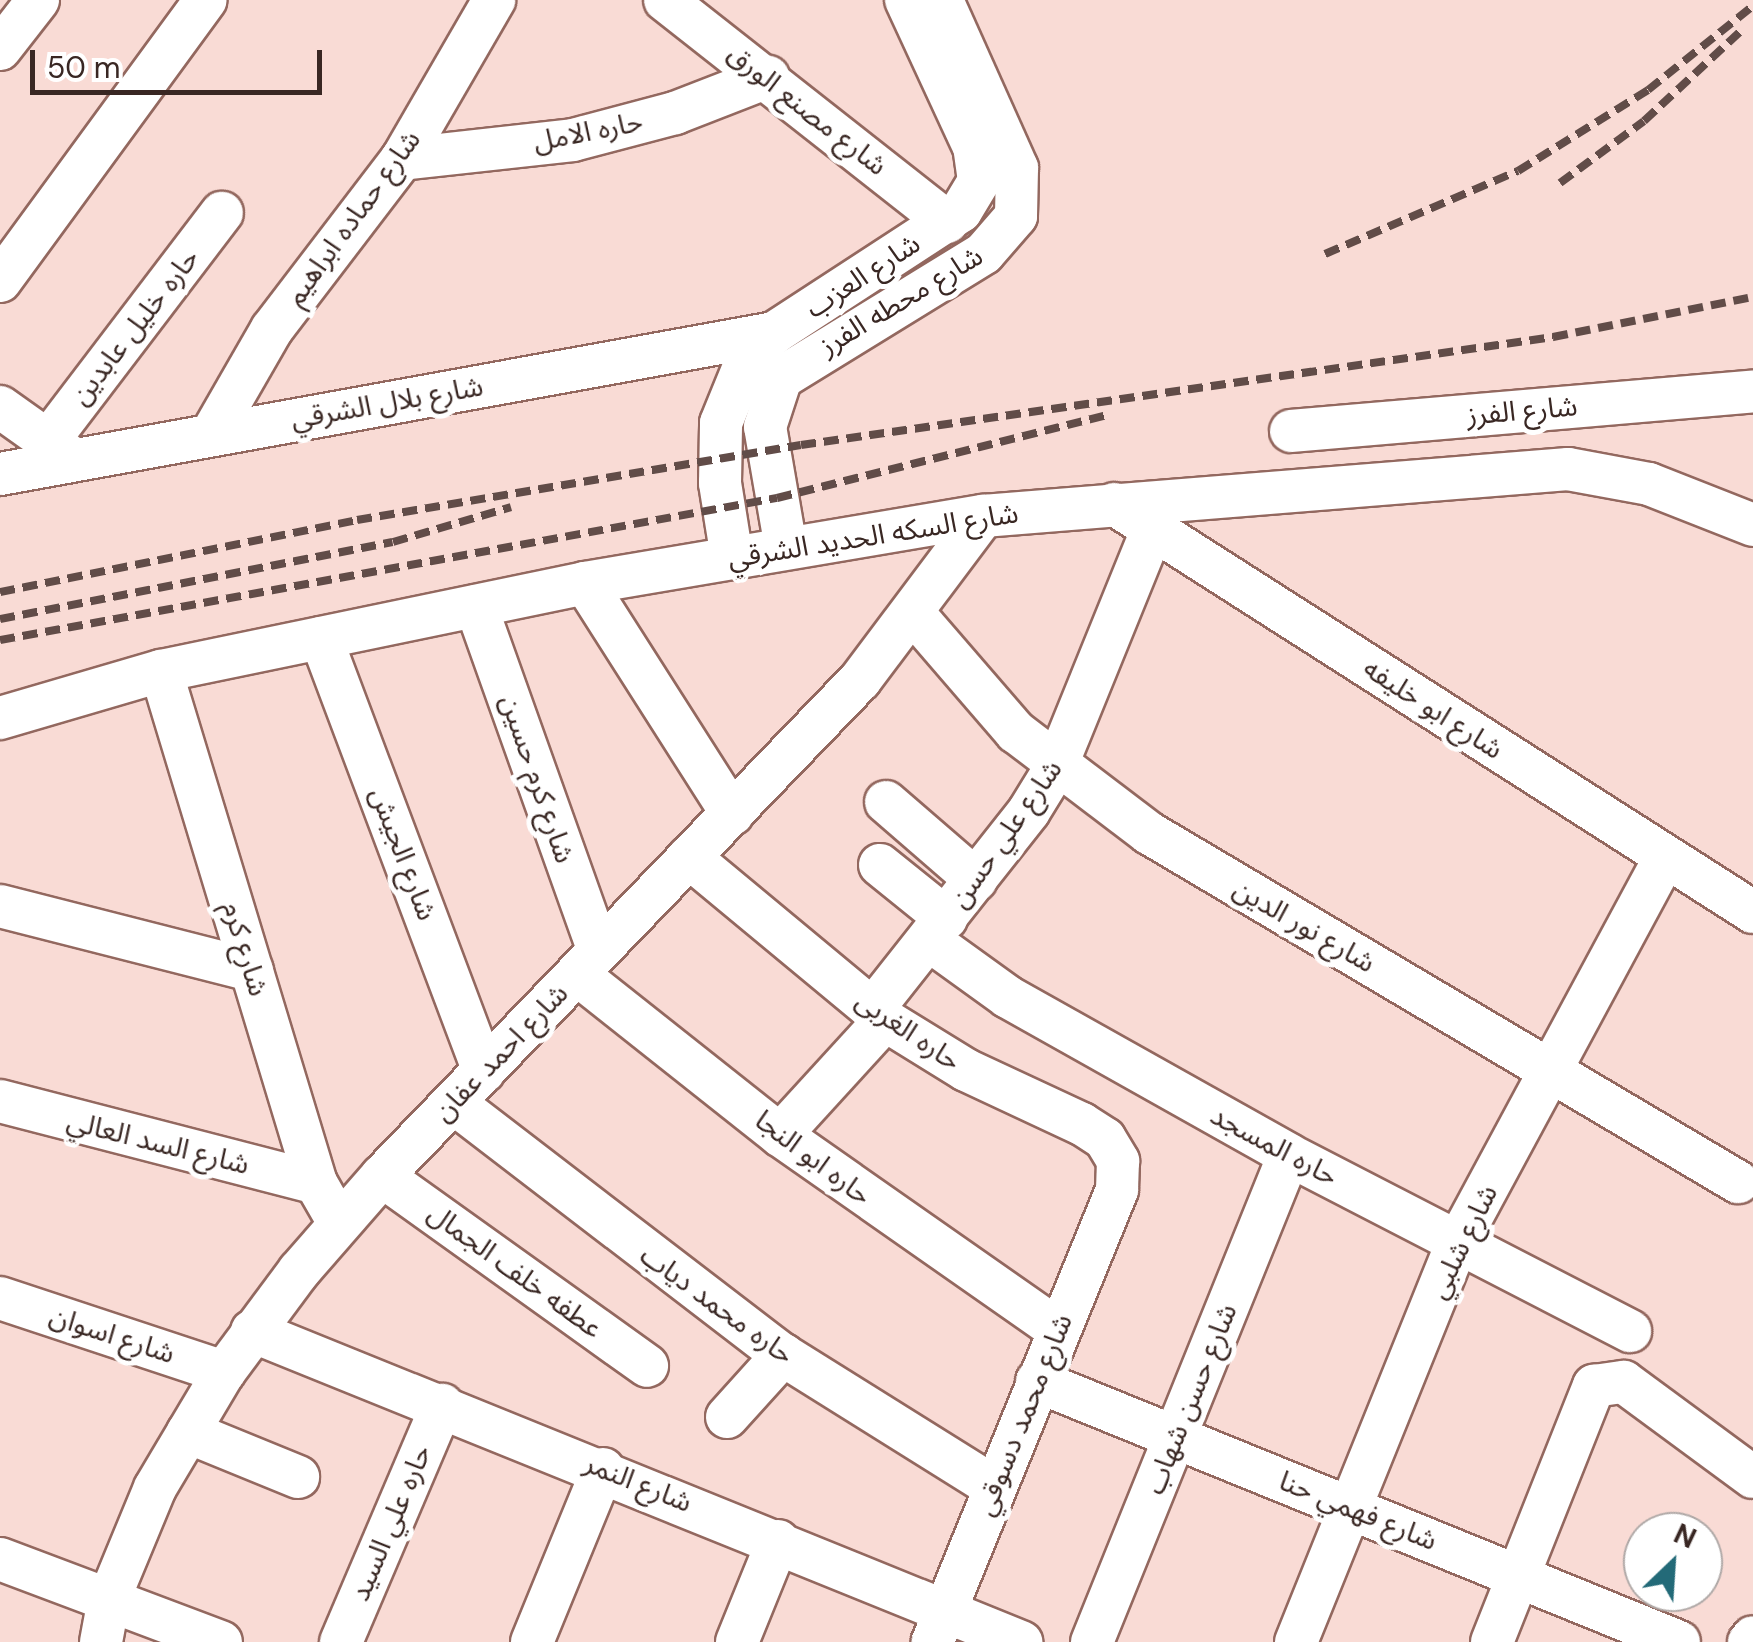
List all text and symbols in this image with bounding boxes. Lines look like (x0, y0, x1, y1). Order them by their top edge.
scale bar (35, 30, 328, 92)
street label: شارع مصنع الورق (720, 37, 894, 183)
text: 50 m (47, 48, 121, 87)
street label: حاره الامل (530, 105, 646, 159)
street label: شارع حماده ابراهيم (278, 124, 428, 312)
street label: شارع العزب (800, 227, 926, 325)
street label: شارع محطه الفرز (813, 239, 989, 363)
street label: حاره خليل عابدين (63, 242, 207, 412)
street label: شارع بلال الشرقي (288, 370, 486, 436)
street label: شارع الفرز (1465, 389, 1579, 433)
street label: شارع السكه الحديد الشرقي (725, 496, 1021, 576)
street label: شارع ابو خليفه (1357, 651, 1509, 767)
street label: شارع كرم حسين (493, 690, 581, 868)
street label: شارع علي حسن (943, 753, 1069, 915)
street label: شارع الجيش (362, 783, 444, 925)
street label: شارع نور الدين (1227, 872, 1381, 980)
street label: شارع كرم (215, 898, 275, 1000)
street label: شارع احمد عفان (427, 977, 575, 1129)
street label: حاره الغربى (849, 984, 967, 1078)
street label: حاره المسجد (1205, 1098, 1343, 1194)
street label: حاره ابو النجا (748, 1103, 878, 1213)
street label: شارع السد العالي (63, 1104, 253, 1182)
street label: شارع شلبي (1421, 1180, 1505, 1304)
street label: عطفه خلف الجمال (421, 1196, 609, 1346)
street label: حاره محمد دياب (634, 1238, 800, 1372)
street label: شارع اسوان (45, 1299, 179, 1371)
street label: شارع حسن شهاب (1138, 1299, 1244, 1499)
street label: شارع محمد دسوقي (968, 1309, 1080, 1521)
street label: حاره علي السيد (343, 1440, 439, 1606)
street label: شارع النمر (579, 1446, 697, 1520)
street label: شارع فهمي حنا (1274, 1464, 1442, 1558)
north arrow (1623, 1512, 1723, 1612)
text: N (1668, 1515, 1702, 1557)

